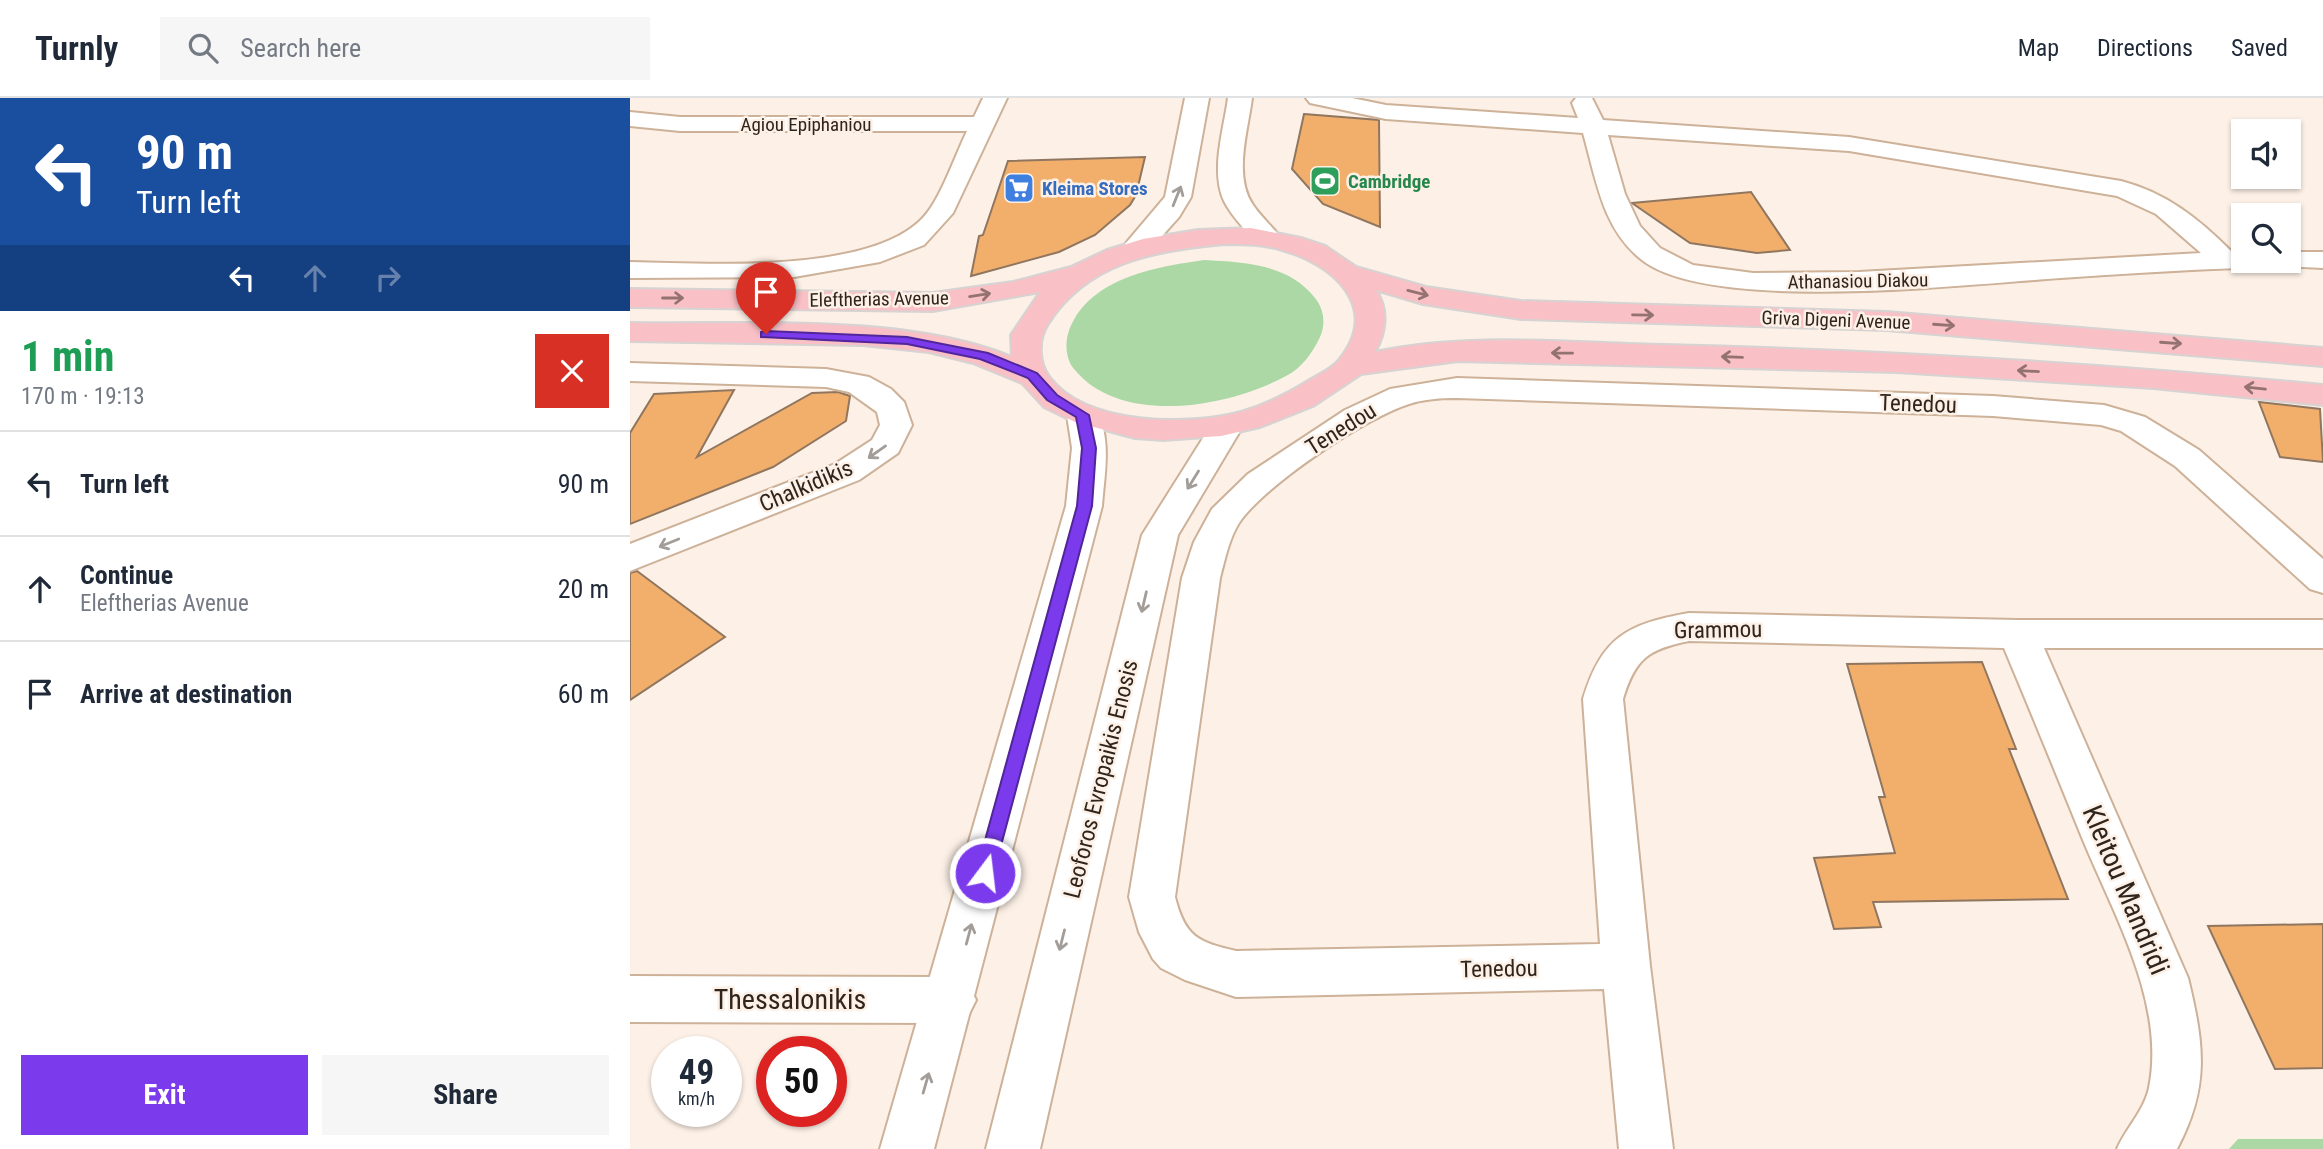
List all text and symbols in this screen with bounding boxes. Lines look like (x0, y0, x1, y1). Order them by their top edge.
search box (160, 17, 650, 80)
text: Turnly (35, 29, 118, 68)
icon: search (184, 29, 222, 67)
text: Search here (240, 33, 361, 63)
text: Map (2018, 34, 2059, 62)
text: Directions (2097, 34, 2193, 62)
text: Saved (2231, 34, 2288, 62)
street label: Agiou Epiphaniou (741, 113, 871, 136)
map controls (2231, 119, 2301, 273)
button: sound (2231, 119, 2301, 189)
text: 90 m (136, 124, 233, 181)
icon: left (21, 126, 112, 217)
sports icon: Cambridge (1308, 164, 1342, 198)
place label: Cambridge (1348, 170, 1430, 193)
supermarket icon: Kleima Stores (1002, 171, 1036, 205)
place label: Kleima Stores (1042, 177, 1148, 200)
text: Turn left (136, 183, 241, 221)
one-way arrow (1171, 185, 1184, 207)
button: search (2231, 203, 2301, 273)
icon: left (223, 259, 261, 297)
icon: ahead (296, 259, 334, 297)
icon: right (369, 259, 407, 297)
pin (736, 262, 796, 334)
street label: Athanasiou Diakou (1787, 268, 1929, 294)
icon: arrive (747, 273, 785, 311)
street label: Eleftherias Avenue (809, 286, 949, 312)
one-way arrow (1406, 287, 1428, 300)
one-way arrow (968, 288, 991, 301)
one-way arrow (661, 292, 684, 305)
street label: Griva Digeni Avenue (1761, 306, 1911, 334)
one-way arrow (1632, 308, 1655, 322)
one-way arrow (1932, 319, 1955, 332)
text: 1 min (21, 332, 114, 381)
button: close (535, 334, 609, 408)
one-way arrow (2159, 337, 2182, 350)
one-way arrow (1551, 346, 1574, 360)
one-way arrow (1721, 350, 1744, 363)
one-way arrow (2017, 364, 2040, 377)
one-way arrow (2244, 381, 2267, 394)
text: 170 m · 19:13 (21, 383, 145, 410)
street label: Tenedou (1879, 389, 1957, 419)
street label: Tenedou (1301, 397, 1381, 461)
one-way arrow (868, 445, 887, 459)
street label: Chalkidikis (755, 454, 857, 518)
icon: left (21, 465, 59, 503)
text: Turn left (80, 469, 169, 499)
text: 90 m (558, 469, 609, 499)
one-way arrow (1185, 470, 1200, 489)
one-way arrow (658, 537, 680, 550)
text: Continue (80, 560, 173, 590)
icon: ahead (21, 570, 59, 608)
text: 20 m (558, 574, 609, 604)
text: Eleftherias Avenue (80, 590, 249, 617)
one-way arrow (1137, 590, 1150, 613)
street label: Grammou (1674, 616, 1762, 644)
street label: Leoforos Evropaikis Enosis (1058, 657, 1144, 901)
icon: arrive (21, 675, 59, 713)
text: Arrive at destination (80, 679, 292, 709)
text: 60 m (558, 679, 609, 709)
street label: Kleitou Mandridi (2076, 800, 2176, 980)
position arrow (948, 836, 1022, 910)
one-way arrow (963, 923, 976, 945)
one-way arrow (1055, 928, 1068, 951)
street label: Tenedou (1460, 955, 1538, 983)
street label: Thessalonikis (714, 983, 866, 1016)
speed limit sign: 50 (756, 1036, 847, 1127)
text: 49 (679, 1052, 714, 1093)
button: Exit (21, 1055, 308, 1135)
button: Share (322, 1055, 609, 1135)
one-way arrow (921, 1073, 934, 1095)
text: km/h (678, 1088, 715, 1109)

